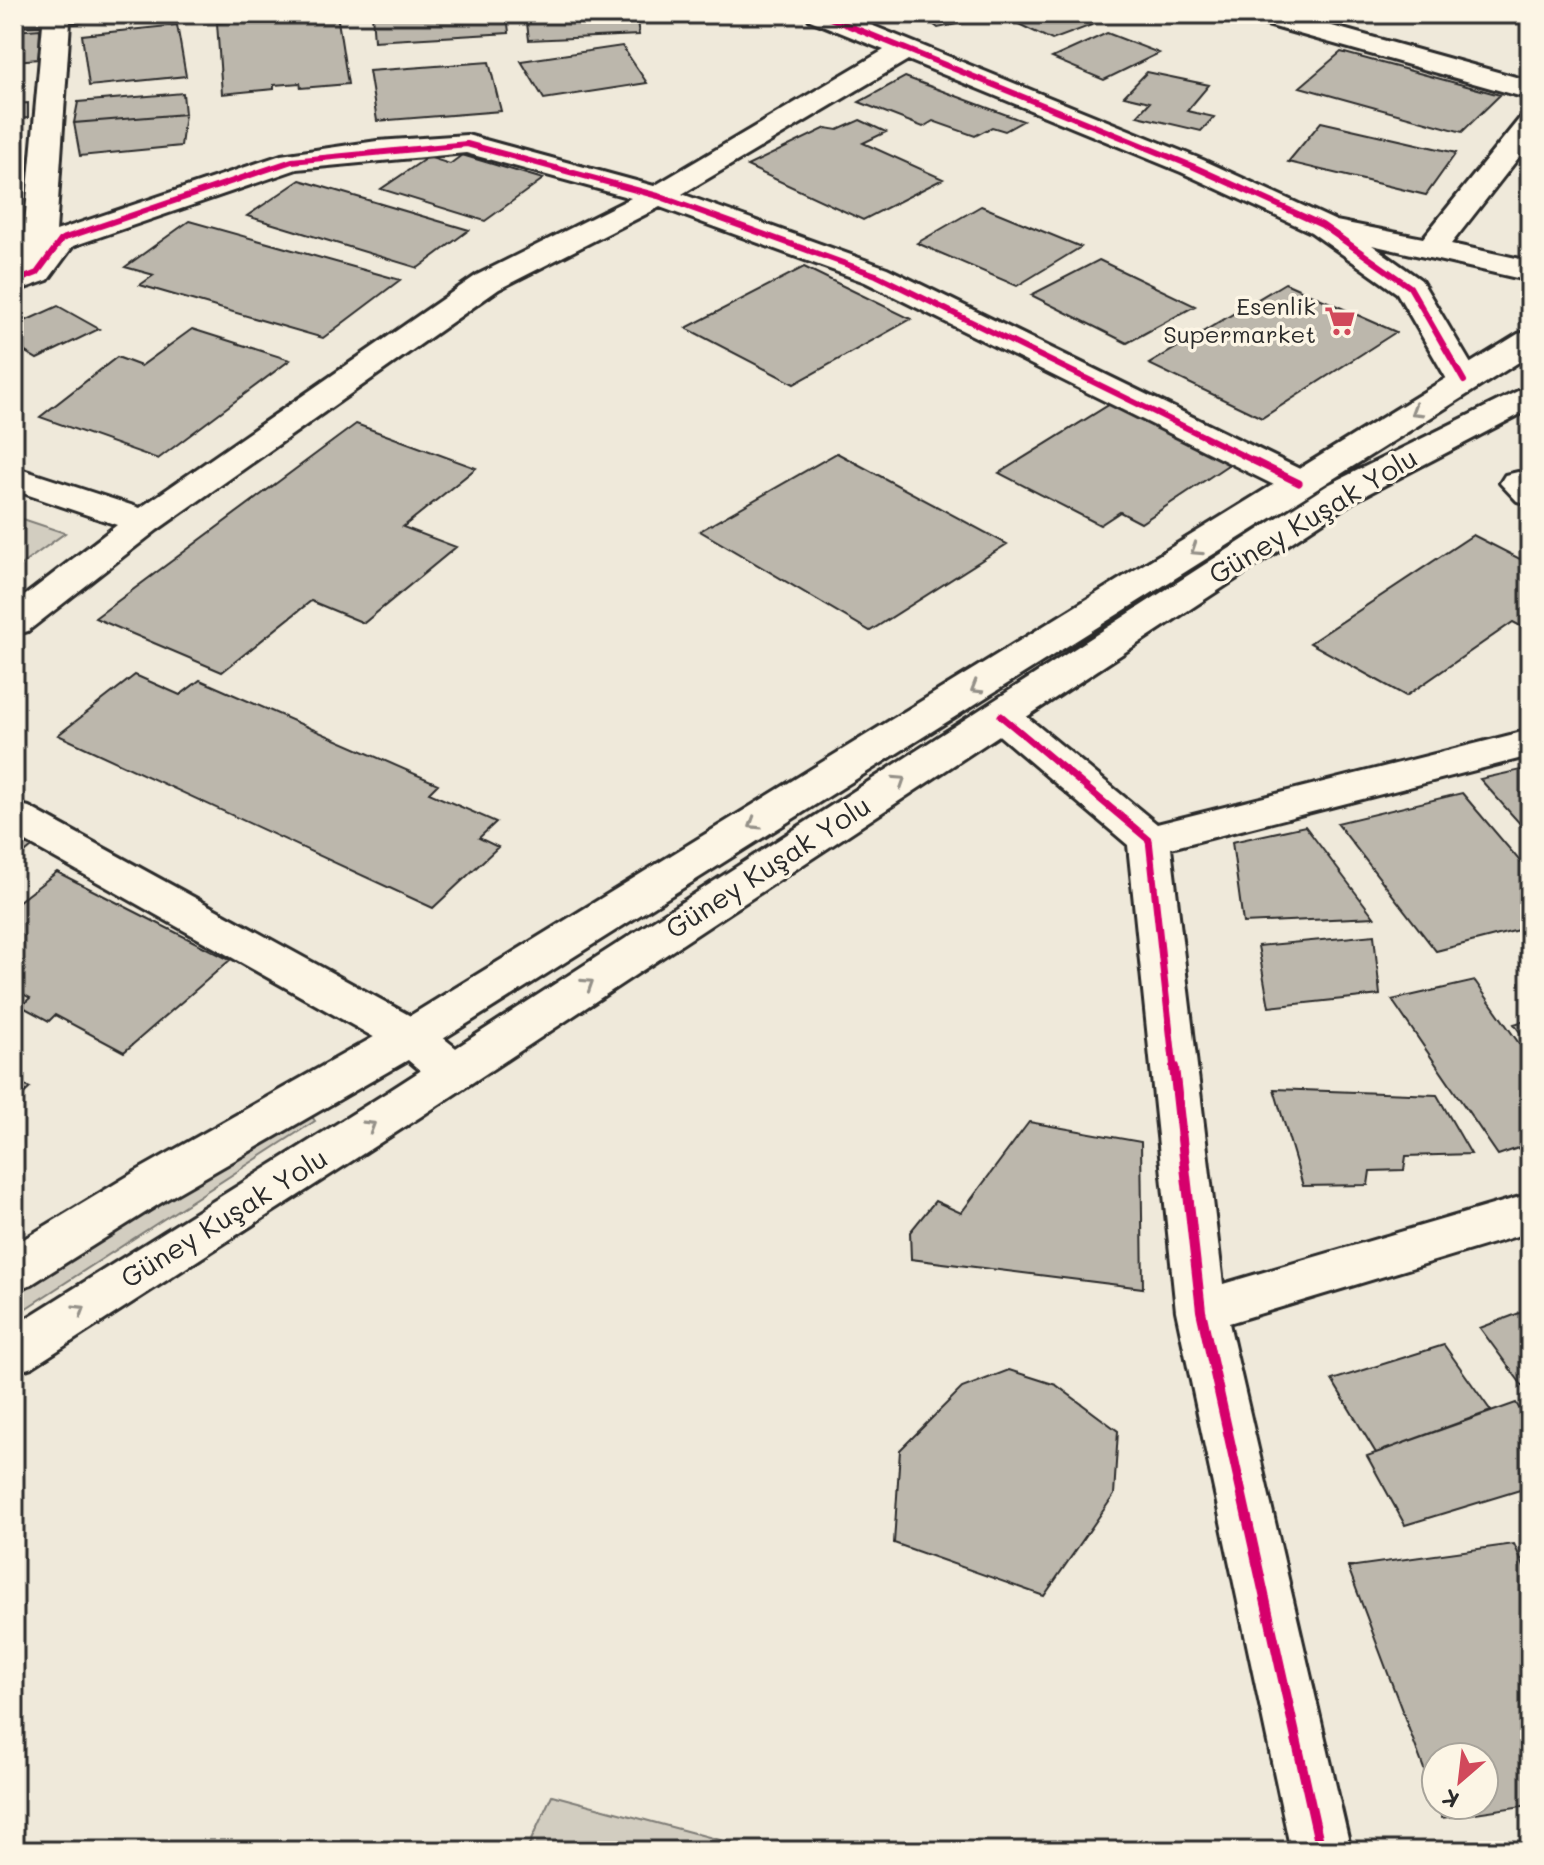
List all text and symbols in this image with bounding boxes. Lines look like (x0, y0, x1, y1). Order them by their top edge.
place label: Esenlik Supermarket (1163, 290, 1316, 349)
supermarket icon: Esenlik Supermarket (1323, 304, 1357, 338)
one-way arrow (1410, 401, 1424, 416)
street label: Güney Kuşak Yolu (1202, 439, 1423, 592)
one-way arrow (1190, 540, 1204, 555)
one-way arrow (970, 678, 984, 693)
one-way arrow (891, 776, 906, 791)
street label: Güney Kuşak Yolu (658, 787, 877, 946)
one-way arrow (748, 814, 763, 830)
one-way arrow (580, 979, 594, 994)
one-way arrow (361, 1120, 376, 1135)
street label: Güney Kuşak Yolu (113, 1139, 333, 1295)
one-way arrow (71, 1305, 86, 1320)
north arrow (1420, 1741, 1500, 1821)
text: K (1437, 1783, 1464, 1815)

